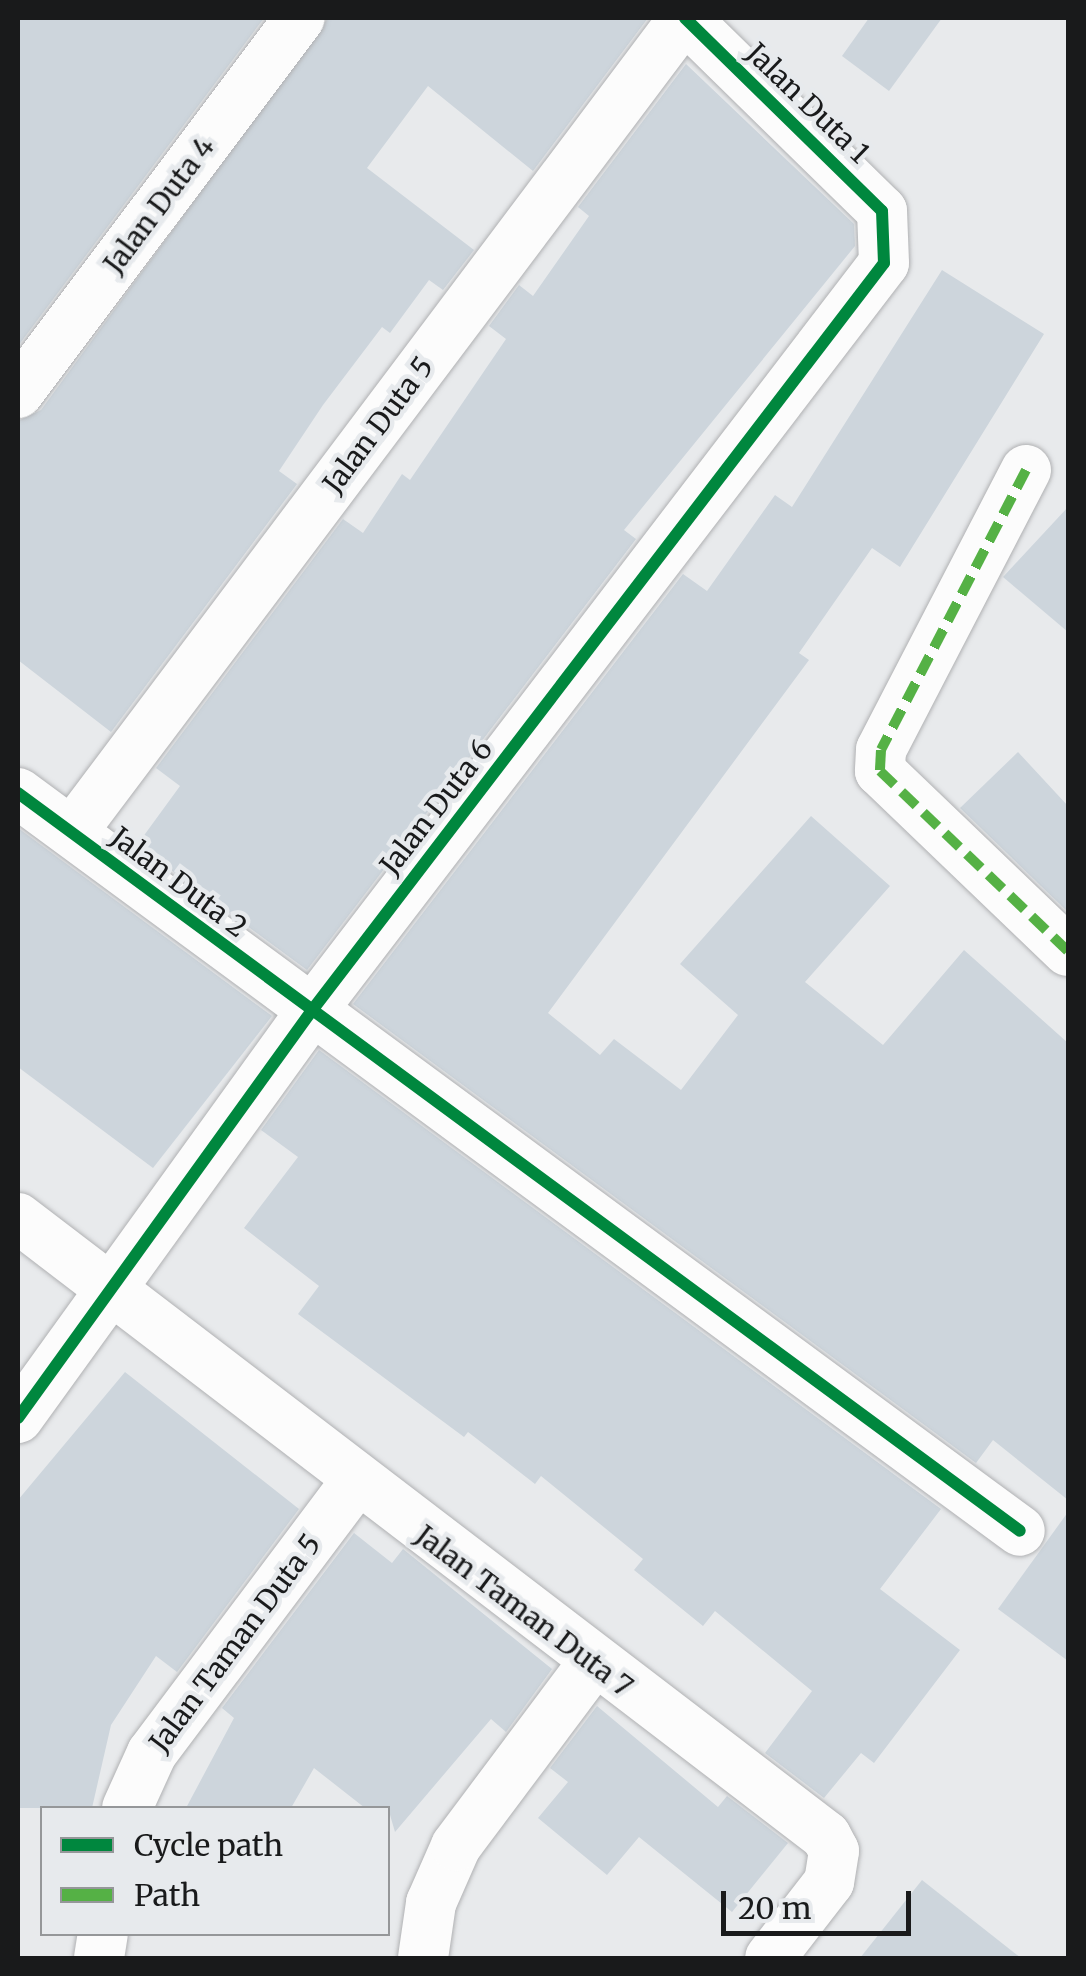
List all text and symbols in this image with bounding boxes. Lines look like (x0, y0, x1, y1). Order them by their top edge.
street label: Jalan Duta 1 (740, 36, 876, 170)
street label: Jalan Duta 4 (97, 130, 221, 280)
street label: Jalan Duta 5 (316, 350, 440, 500)
street label: Jalan Duta 6 (373, 733, 499, 881)
street label: Jalan Duta 2 (104, 820, 254, 944)
street label: Jalan Taman Duta 7 (409, 1518, 639, 1704)
street label: Jalan Taman Duta 5 (142, 1528, 328, 1758)
legend (40, 1806, 390, 1936)
text: Cycle path (134, 1826, 283, 1864)
scale bar (726, 1871, 916, 1933)
text: Path (134, 1876, 200, 1914)
text: 20 m (738, 1889, 811, 1927)

